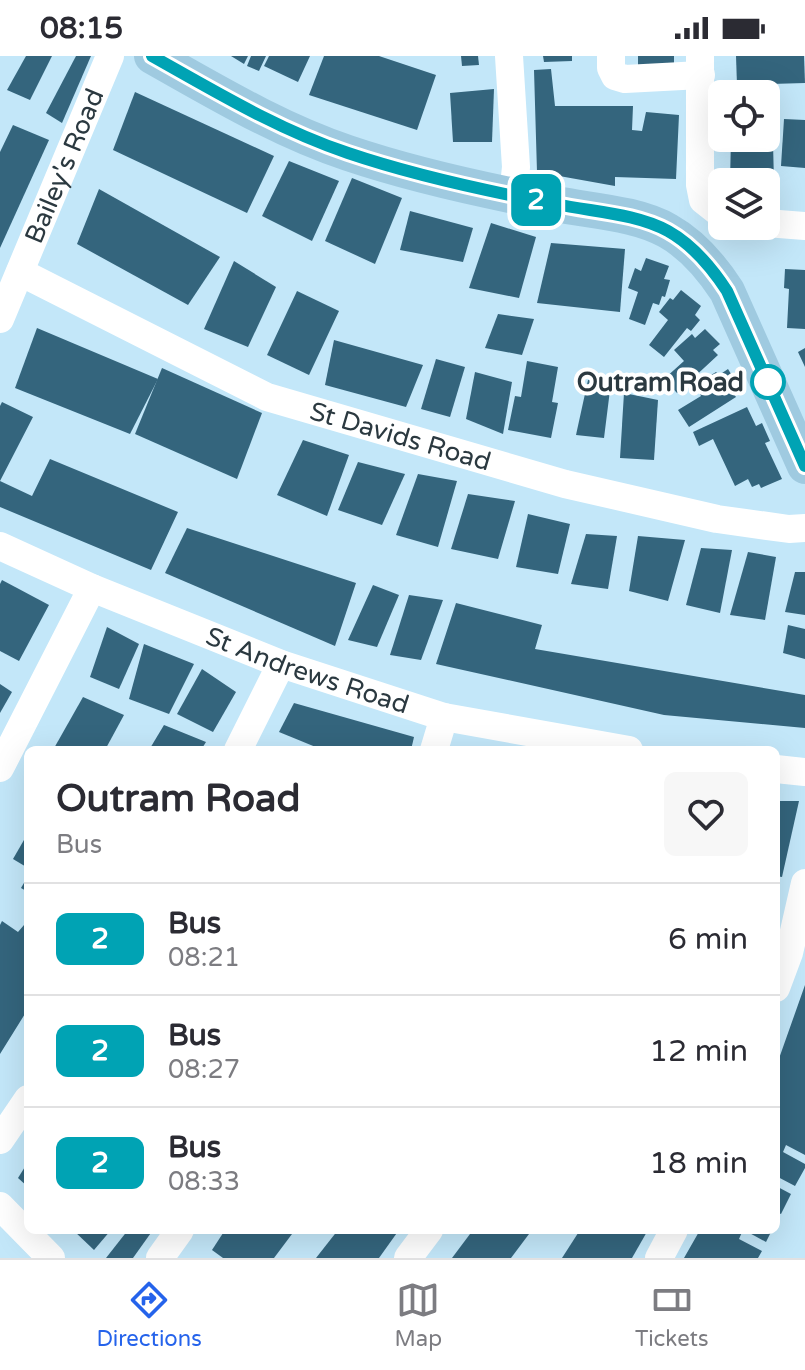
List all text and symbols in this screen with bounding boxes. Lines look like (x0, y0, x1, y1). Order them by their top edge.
text: 08:15 (40, 10, 123, 47)
map controls (708, 80, 780, 240)
button: locate (708, 80, 780, 152)
street label: Bailey's Road (18, 84, 110, 248)
button: layers (708, 168, 780, 240)
line badge: 2 (510, 174, 562, 226)
text: 2 (527, 183, 545, 217)
marker: Outram Road (751, 365, 785, 399)
place label: Outram Road (577, 367, 744, 398)
street label: St Davids Road (306, 395, 495, 477)
street label: St Andrews Road (202, 620, 413, 720)
button: heart (664, 772, 748, 856)
text: Outram Road (56, 776, 300, 822)
text: Bus (56, 829, 102, 860)
text: Bus (168, 905, 221, 942)
text: 6 min (668, 921, 748, 958)
text: 2 (91, 922, 109, 956)
text: 08:21 (168, 942, 240, 973)
text: Bus (168, 1017, 221, 1054)
text: 12 min (649, 1033, 748, 1070)
text: 2 (91, 1034, 109, 1068)
text: 08:27 (168, 1054, 240, 1085)
text: Bus (168, 1129, 221, 1166)
text: 18 min (649, 1145, 748, 1182)
text: 2 (91, 1146, 109, 1180)
text: 08:33 (168, 1166, 240, 1197)
tab: Directions (96, 1278, 202, 1352)
tab: Map (395, 1278, 442, 1352)
tab: Tickets (635, 1278, 709, 1352)

